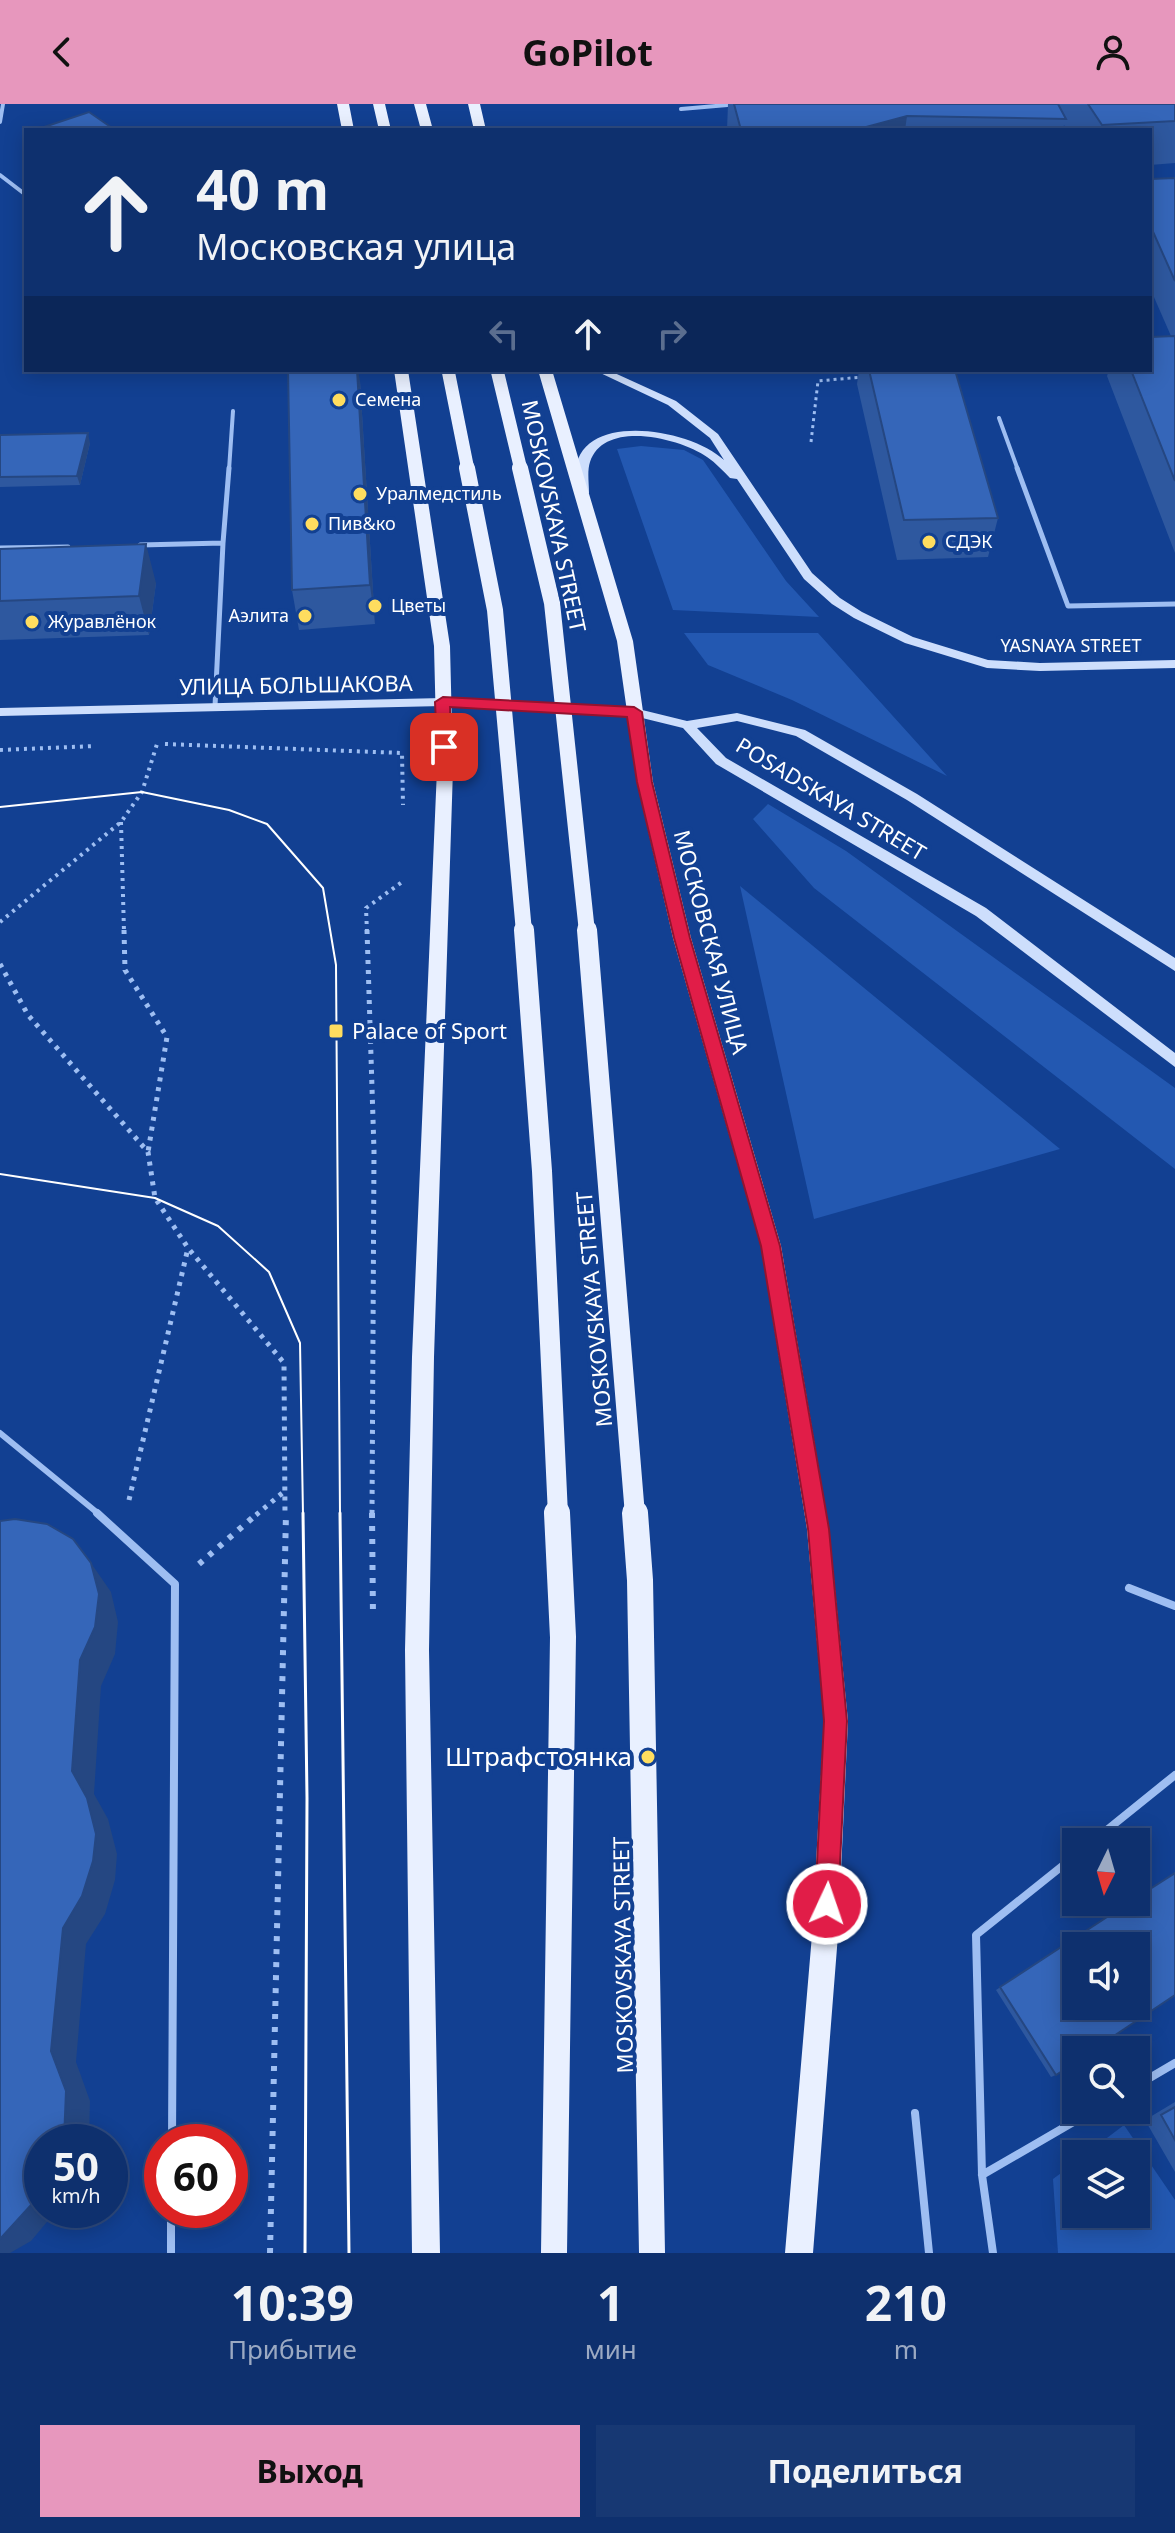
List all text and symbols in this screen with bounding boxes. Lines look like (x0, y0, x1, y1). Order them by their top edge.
text: GoPilot (522, 28, 653, 77)
icon: back (40, 30, 84, 74)
icon: person (1091, 30, 1135, 74)
text: 40 m (196, 150, 329, 226)
icon: ahead (64, 160, 168, 264)
text: Московская улица (196, 222, 516, 271)
icon: left (482, 312, 526, 356)
icon: ahead (566, 312, 610, 356)
icon: right (650, 312, 694, 356)
place label: Семена (355, 387, 421, 411)
marker: Семена (330, 391, 348, 409)
street label: MOSKOVSKAYA STREET (516, 397, 594, 635)
place label: Уралмедстиль (376, 481, 502, 505)
marker: Уралмедстиль (351, 485, 369, 503)
place label: Пив&ко (328, 511, 396, 535)
marker: Пив&ко (303, 515, 321, 533)
place label: СДЭК (945, 529, 993, 553)
marker: СДЭК (920, 533, 938, 551)
place label: Цветы (391, 593, 446, 617)
marker: Цветы (366, 597, 384, 615)
place label: Аэлита (229, 603, 289, 627)
marker: Аэлита (296, 607, 314, 625)
place label: Журавлёнок (48, 609, 157, 633)
marker: Журавлёнок (23, 613, 41, 631)
street label: YASNAYA STREET (1001, 633, 1142, 657)
street label: УЛИЦА БОЛЬШАКОВА (179, 667, 414, 701)
pin (410, 713, 478, 781)
icon: arrive (422, 725, 466, 769)
street label: POSADSKAYA STREET (731, 729, 932, 867)
street label: МОСКОВСКАЯ УЛИЦА (668, 826, 757, 1058)
place label: Palace of Sport (352, 1015, 507, 1045)
marker: Palace of Sport (327, 1022, 345, 1040)
street label: MOSKOVSKAYA STREET (568, 1190, 618, 1428)
place label: Штрафстоянка (445, 1738, 632, 1774)
marker: Штрафстоянка (639, 1748, 657, 1766)
north arrow (1062, 1828, 1150, 1916)
map controls (1062, 1828, 1150, 2228)
street label: MOSKOVSKAYA STREET (605, 1836, 639, 2074)
position arrow (785, 1862, 869, 1946)
button: sound (1062, 1932, 1150, 2020)
button: search (1062, 2036, 1150, 2124)
speed limit sign: 60 (144, 2124, 248, 2228)
text: 50 (53, 2138, 99, 2193)
button: layers (1062, 2140, 1150, 2228)
text: km/h (51, 2182, 101, 2209)
text: 10:39 (231, 2270, 354, 2335)
text: 1 (597, 2270, 624, 2335)
text: 210 (865, 2270, 947, 2335)
text: Прибытие (228, 2331, 357, 2367)
text: мин (585, 2331, 637, 2367)
text: m (894, 2331, 918, 2367)
button: Выход (40, 2425, 580, 2517)
button: Поделиться (596, 2425, 1135, 2517)

